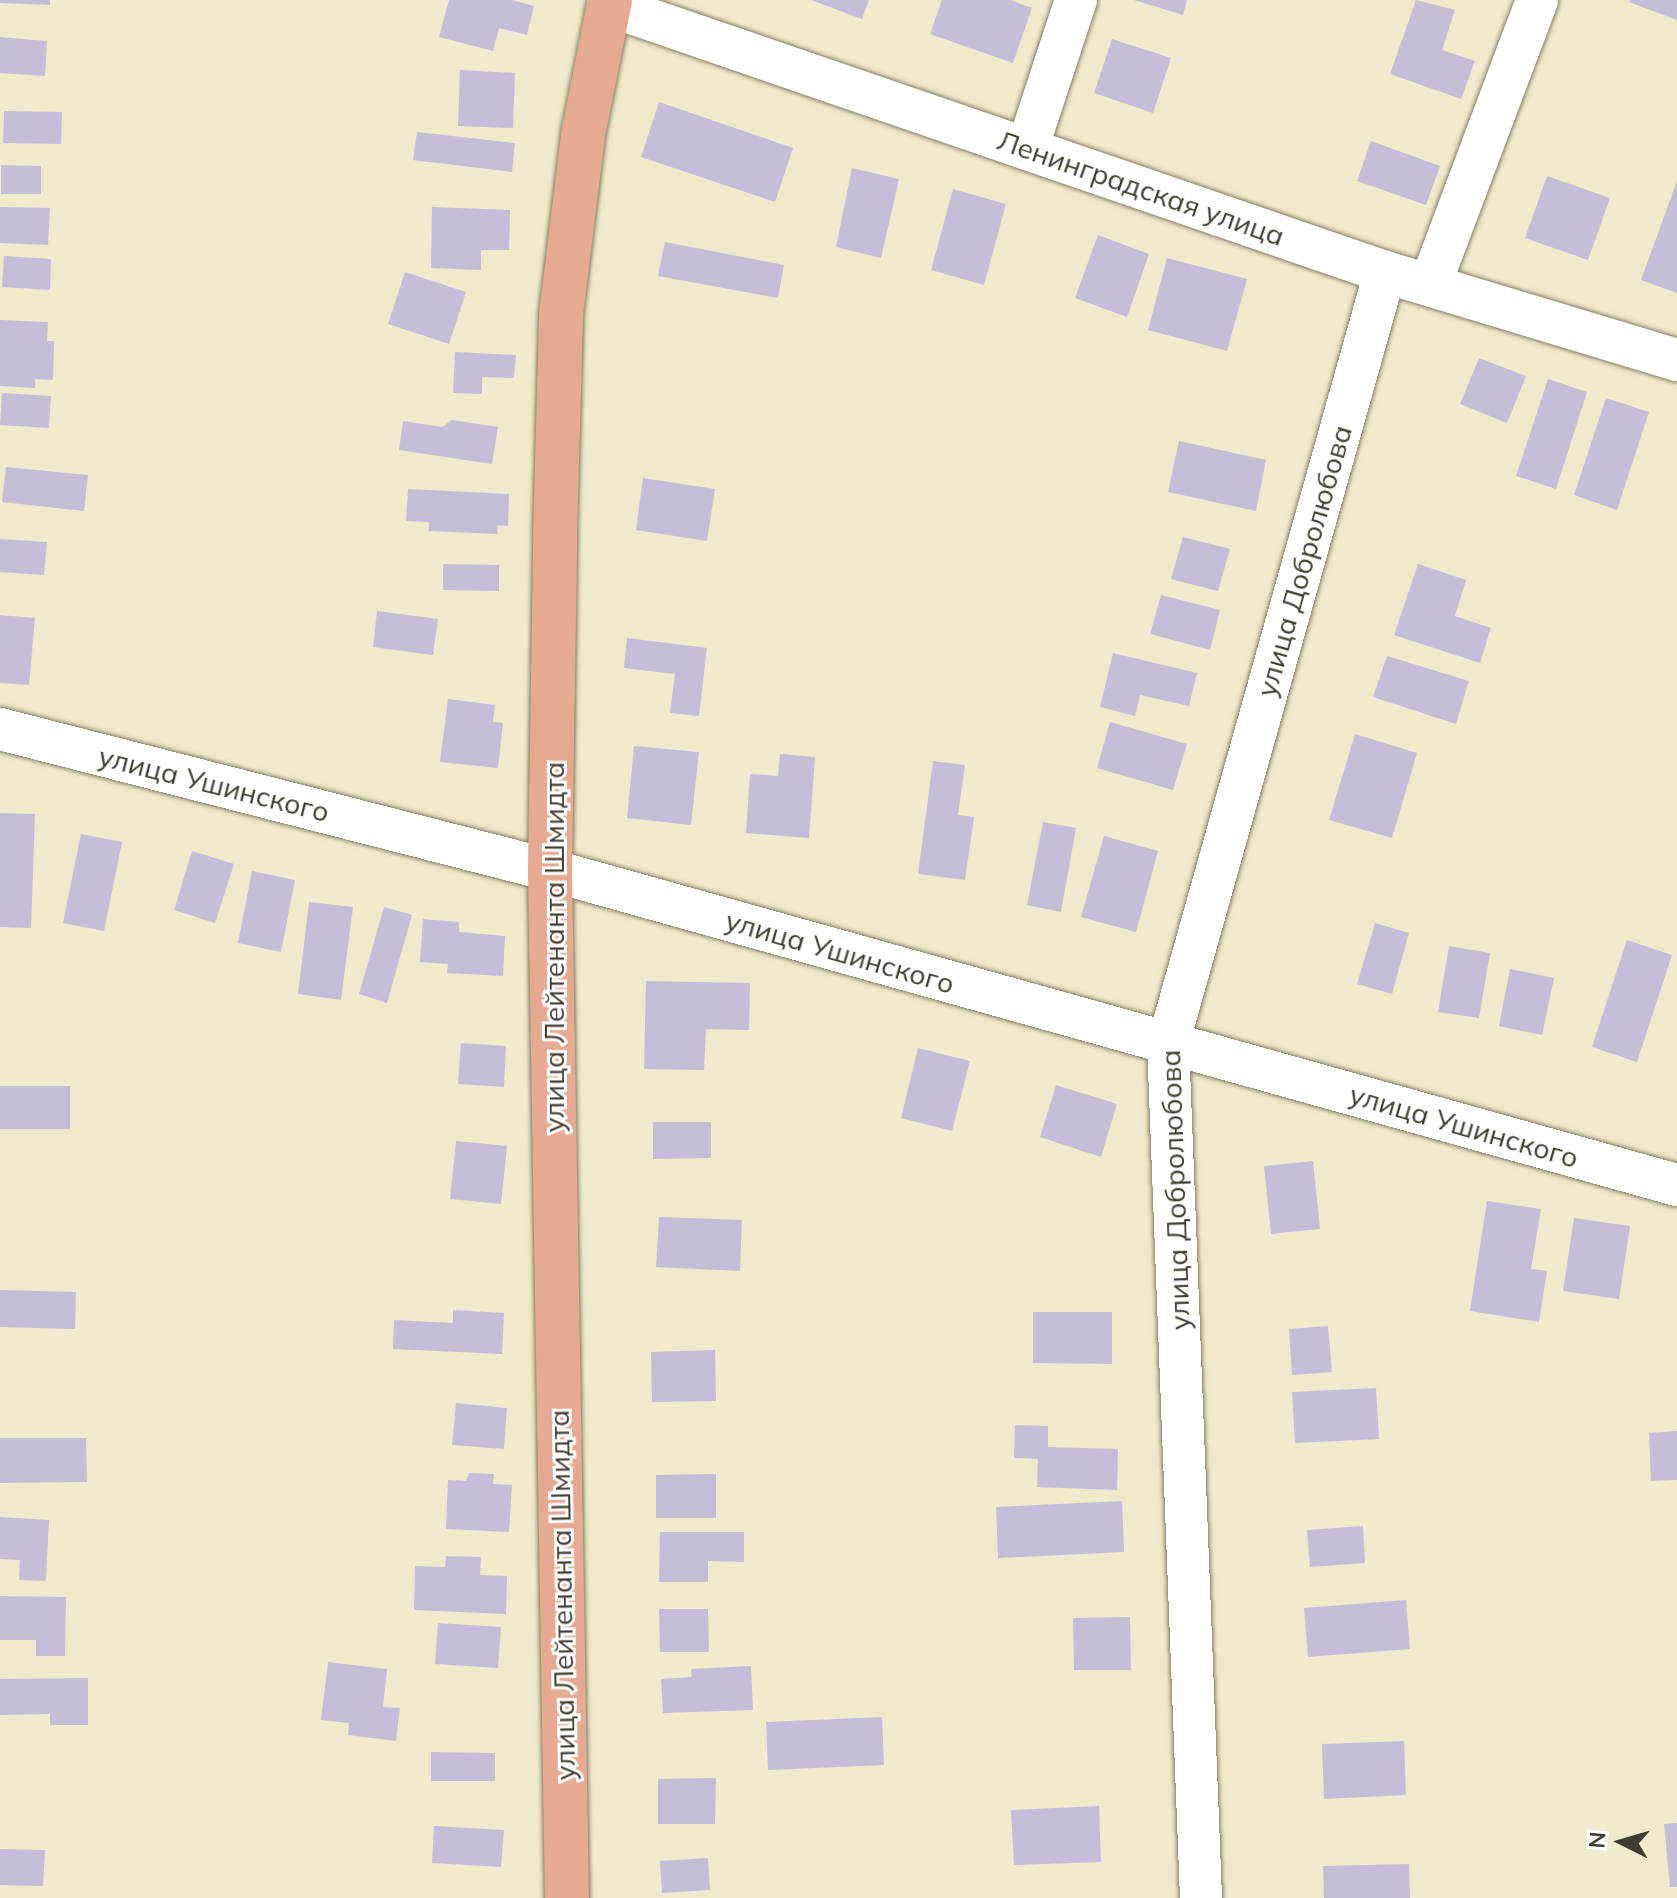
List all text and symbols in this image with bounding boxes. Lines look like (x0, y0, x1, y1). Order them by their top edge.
street label: Ленинградская улица (993, 123, 1289, 253)
street label: улица Добролюбова (1249, 421, 1359, 701)
street label: улица Ушинского (95, 739, 333, 829)
street label: улица Лейтенанта Шмидта (537, 762, 571, 1132)
street label: улица Ушинского (722, 903, 958, 1001)
street label: улица Добролюбова (1153, 1049, 1197, 1331)
street label: улица Ушинского (1346, 1077, 1582, 1175)
street label: улица Лейтенанта Шмидта (542, 1409, 582, 1781)
north arrow (1581, 1802, 1661, 1882)
text: N (1582, 1830, 1612, 1849)

